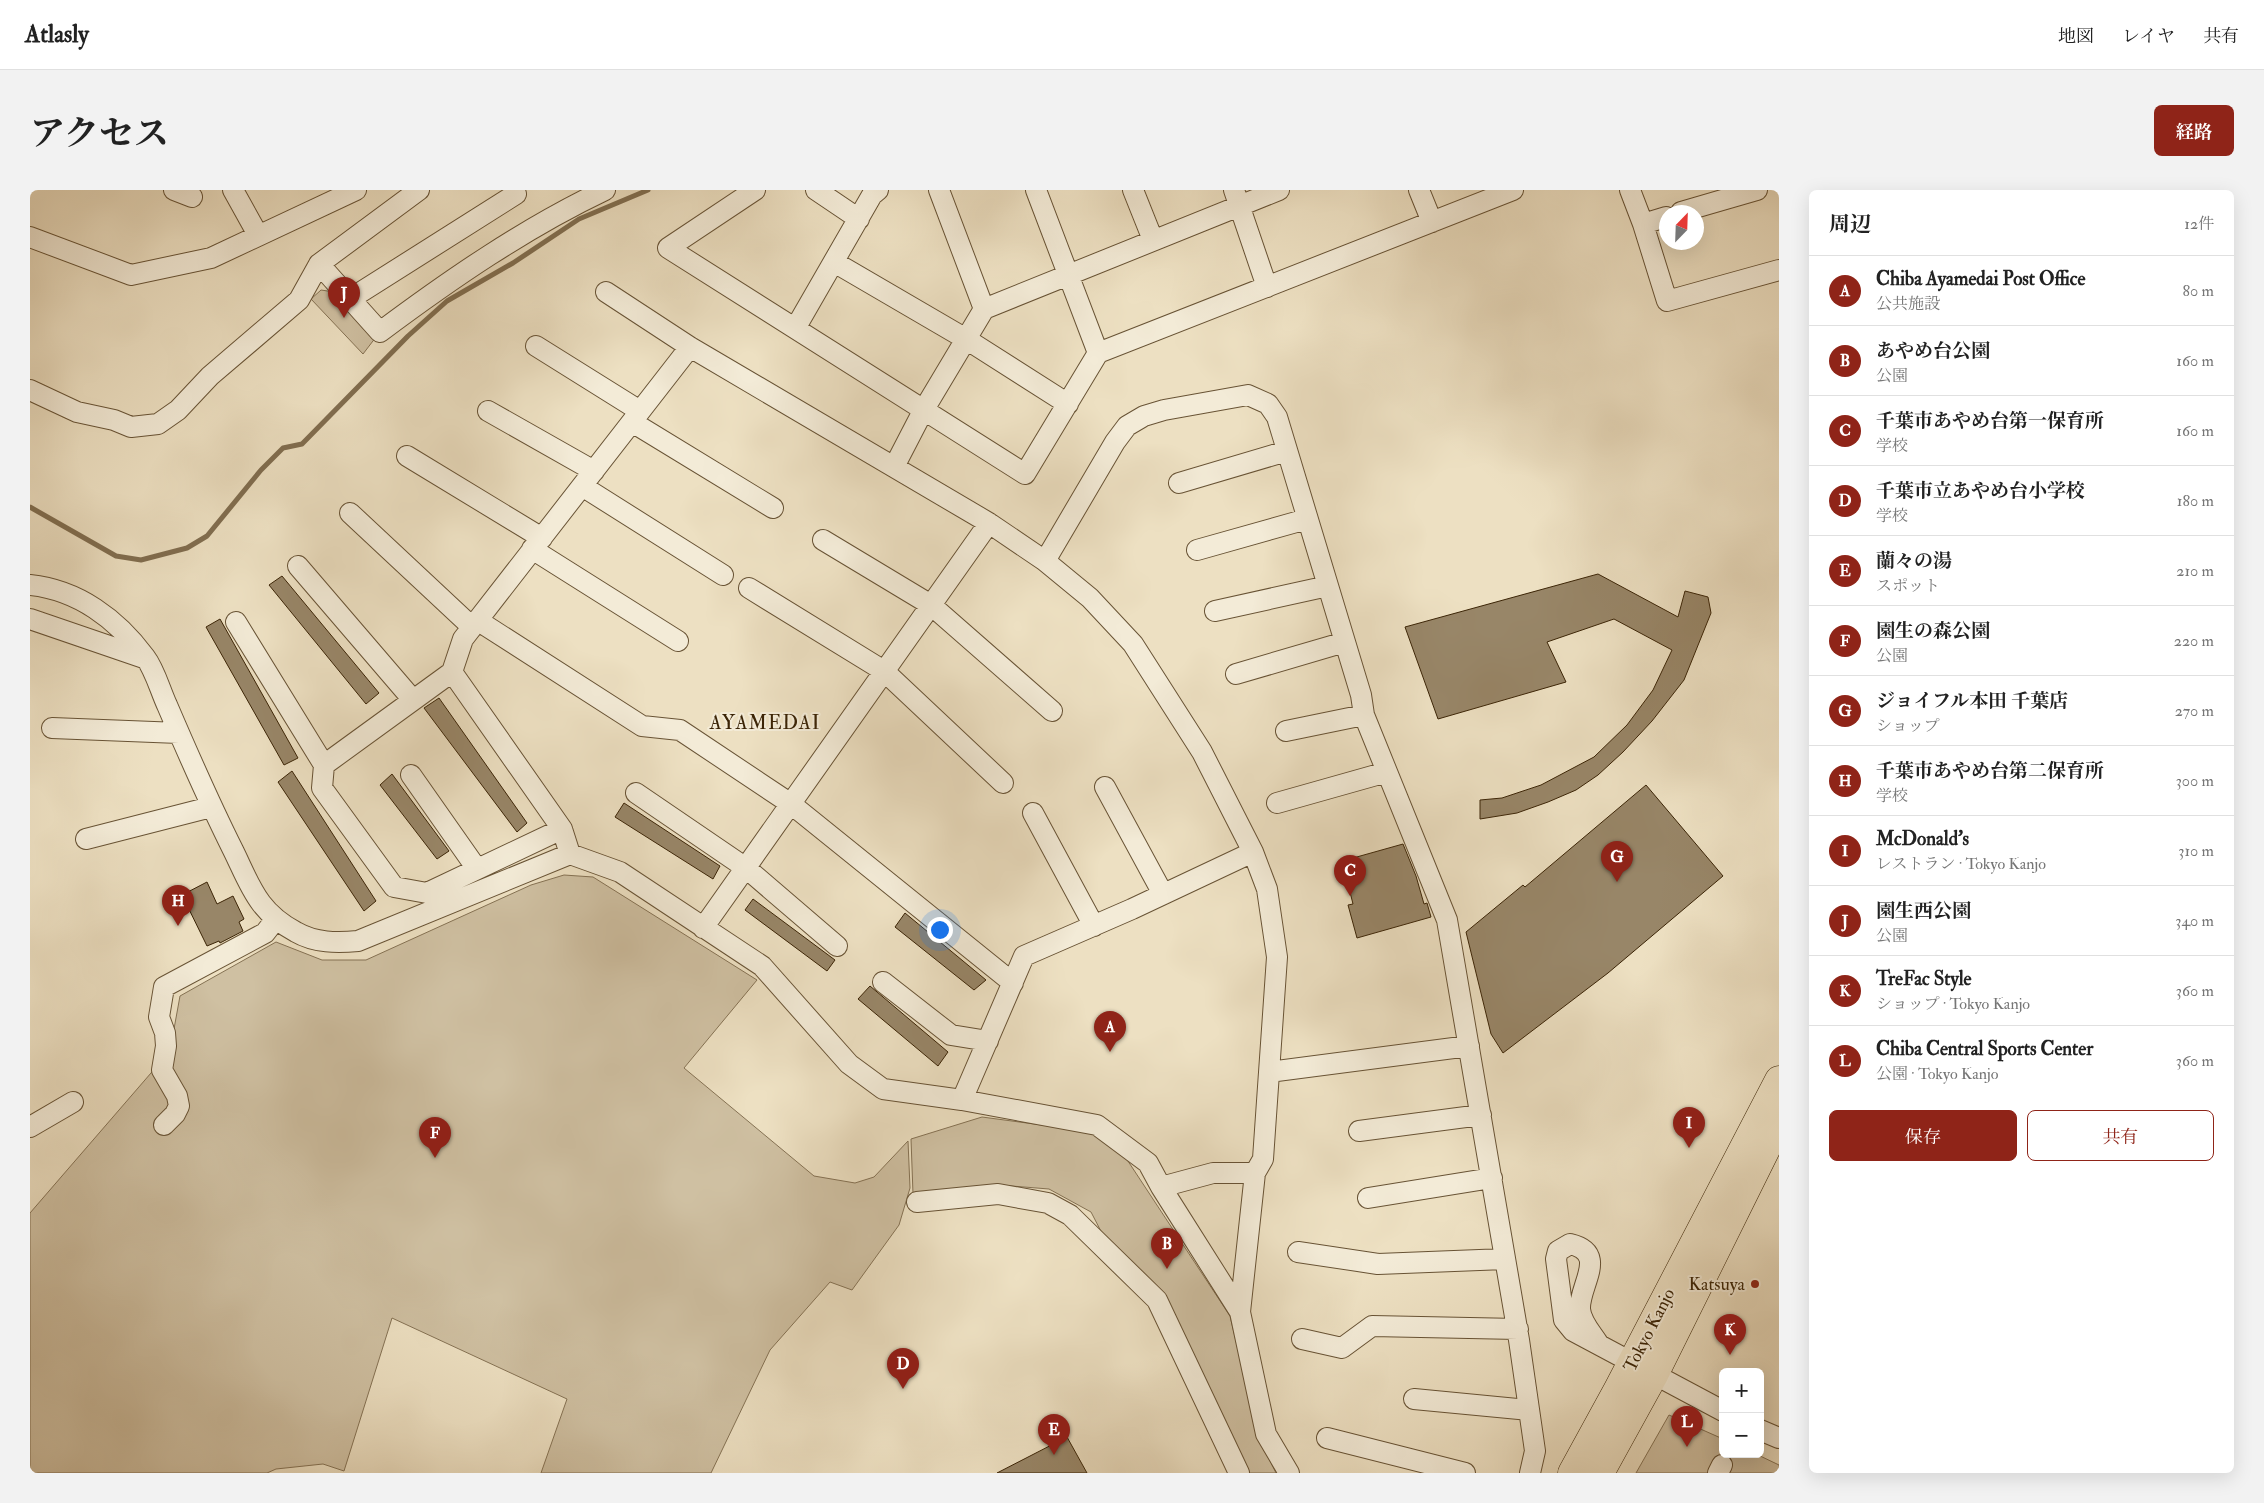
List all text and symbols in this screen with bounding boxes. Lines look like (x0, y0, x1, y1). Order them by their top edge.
text: Atlasly (25, 19, 89, 50)
text: 地図 (2058, 25, 2094, 48)
text: レイヤ (2122, 25, 2175, 48)
text: 共有 (2203, 25, 2239, 48)
button: 経路 (2154, 105, 2234, 156)
text: アクセス (30, 112, 169, 156)
north arrow (1659, 205, 1704, 250)
text: 周辺 (1829, 211, 1871, 238)
text: 12件 (2184, 214, 2214, 234)
text: Chiba Ayamedai Post Office (1876, 267, 2085, 291)
pin: J (328, 277, 360, 318)
text: A (1840, 281, 1850, 301)
text: 80 m (2183, 281, 2214, 301)
text: 公共施設 (1876, 294, 1940, 314)
text: あやめ台公園 (1876, 339, 1990, 363)
text: B (1840, 351, 1850, 371)
text: 160 m (2176, 351, 2214, 371)
text: 公園 (1876, 366, 1908, 386)
text: 千葉市あやめ台第一保育所 (1876, 409, 2104, 433)
text: C (1839, 421, 1851, 441)
text: 160 m (2176, 421, 2214, 441)
text: 学校 (1876, 436, 1908, 456)
text: 千葉市立あやめ台小学校 (1876, 479, 2085, 503)
text: D (1838, 491, 1852, 511)
text: 180 m (2177, 491, 2214, 511)
text: 学校 (1876, 506, 1908, 526)
text: 蘭々の湯 (1876, 549, 1952, 573)
text: E (1839, 561, 1851, 581)
text: 210 m (2176, 561, 2214, 581)
text: スポット (1876, 576, 1940, 596)
text: 園生の森公園 (1876, 619, 1990, 643)
text: F (1840, 631, 1850, 651)
text: 220 m (2174, 631, 2214, 651)
text: 公園 (1876, 646, 1908, 666)
text: ジョイフル本田 千葉店 (1876, 689, 2068, 713)
text: G (1838, 701, 1852, 721)
text: 270 m (2175, 701, 2214, 721)
district label: AYAMEDAI (708, 711, 821, 735)
text: ショップ (1876, 716, 1940, 736)
text: 千葉市あやめ台第二保育所 (1876, 759, 2104, 783)
text: H (1838, 771, 1852, 791)
text: 300 m (2176, 771, 2214, 791)
text: 学校 (1876, 786, 1908, 806)
text: McDonald's (1876, 827, 1969, 851)
pin: G (1601, 841, 1633, 882)
text: I (1842, 841, 1848, 861)
text: 310 m (2178, 841, 2214, 861)
text: レストラン · Tokyo Kanjo (1876, 854, 2046, 874)
pin: C (1334, 855, 1366, 896)
pin: H (162, 885, 194, 926)
text: 園生西公園 (1876, 899, 1971, 923)
text: J (1842, 911, 1848, 931)
text: 340 m (2175, 911, 2214, 931)
your location (927, 917, 953, 943)
text: 公園 (1876, 926, 1908, 946)
text: TreFac Style (1876, 967, 1972, 991)
text: K (1839, 981, 1851, 1001)
text: 360 m (2176, 981, 2214, 1001)
text: ショップ · Tokyo Kanjo (1876, 994, 2030, 1014)
pin: A (1094, 1011, 1126, 1052)
text: Chiba Central Sports Center (1876, 1037, 2093, 1061)
text: L (1839, 1051, 1851, 1071)
text: 360 m (2176, 1051, 2214, 1071)
text: 公園 · Tokyo Kanjo (1876, 1064, 1998, 1084)
pin: I (1673, 1107, 1705, 1148)
button: 保存 (1829, 1110, 2017, 1161)
button: 共有 (2027, 1110, 2214, 1161)
pin: F (419, 1117, 451, 1158)
pin: B (1151, 1228, 1183, 1269)
place label: Katsuya (1688, 1273, 1746, 1296)
marker: Katsuya (1749, 1278, 1761, 1290)
street label: Tokyo Kanjo (1619, 1284, 1680, 1376)
pin: K (1714, 1314, 1746, 1355)
pin: D (887, 1348, 919, 1389)
map controls (1719, 1368, 1764, 1458)
button: + (1719, 1368, 1764, 1413)
pin: L (1671, 1406, 1703, 1447)
button: − (1719, 1413, 1764, 1458)
pin: E (1038, 1414, 1070, 1455)

